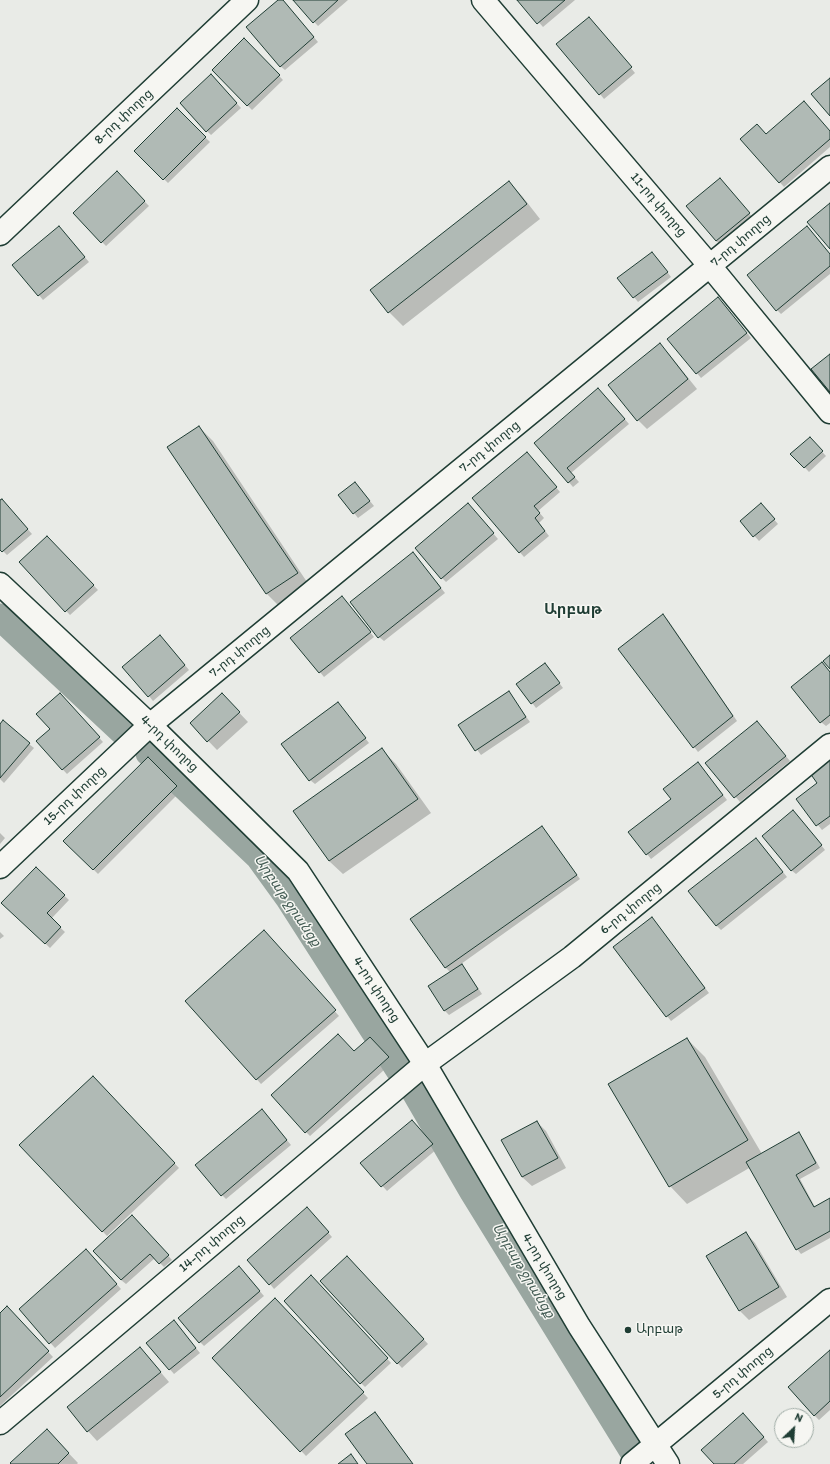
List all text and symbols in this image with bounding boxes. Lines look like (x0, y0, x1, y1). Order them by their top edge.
street label: 8-րդ փողոց (92, 86, 156, 148)
street label: 11-րդ փողոց (627, 170, 689, 240)
street label: 7-րդ փողոց (708, 211, 774, 271)
street label: 7-րդ փողոց (457, 418, 523, 476)
district label: Արբաթ (544, 601, 602, 619)
street label: 7-րդ փողոց (207, 623, 273, 681)
street label: 4-րդ փողոց (137, 712, 201, 776)
street label: 15-րդ փողոց (40, 763, 110, 829)
water label: Արբաթ ջրանցք (250, 852, 324, 950)
street label: 6-րդ փողոց (597, 880, 665, 938)
street label: 4-րդ փողոց (349, 954, 403, 1026)
street label: 14-րդ փողոց (176, 1212, 248, 1276)
water label: Արբաթ ջրանցք (488, 1221, 558, 1321)
street label: 4-րդ փողոց (518, 1231, 570, 1303)
place label: Արբաթ (636, 1322, 683, 1338)
marker: Արբաթ (623, 1325, 633, 1335)
street label: 5-րդ փողոց (710, 1343, 776, 1403)
north arrow (774, 1408, 814, 1448)
text: N (793, 1410, 805, 1425)

